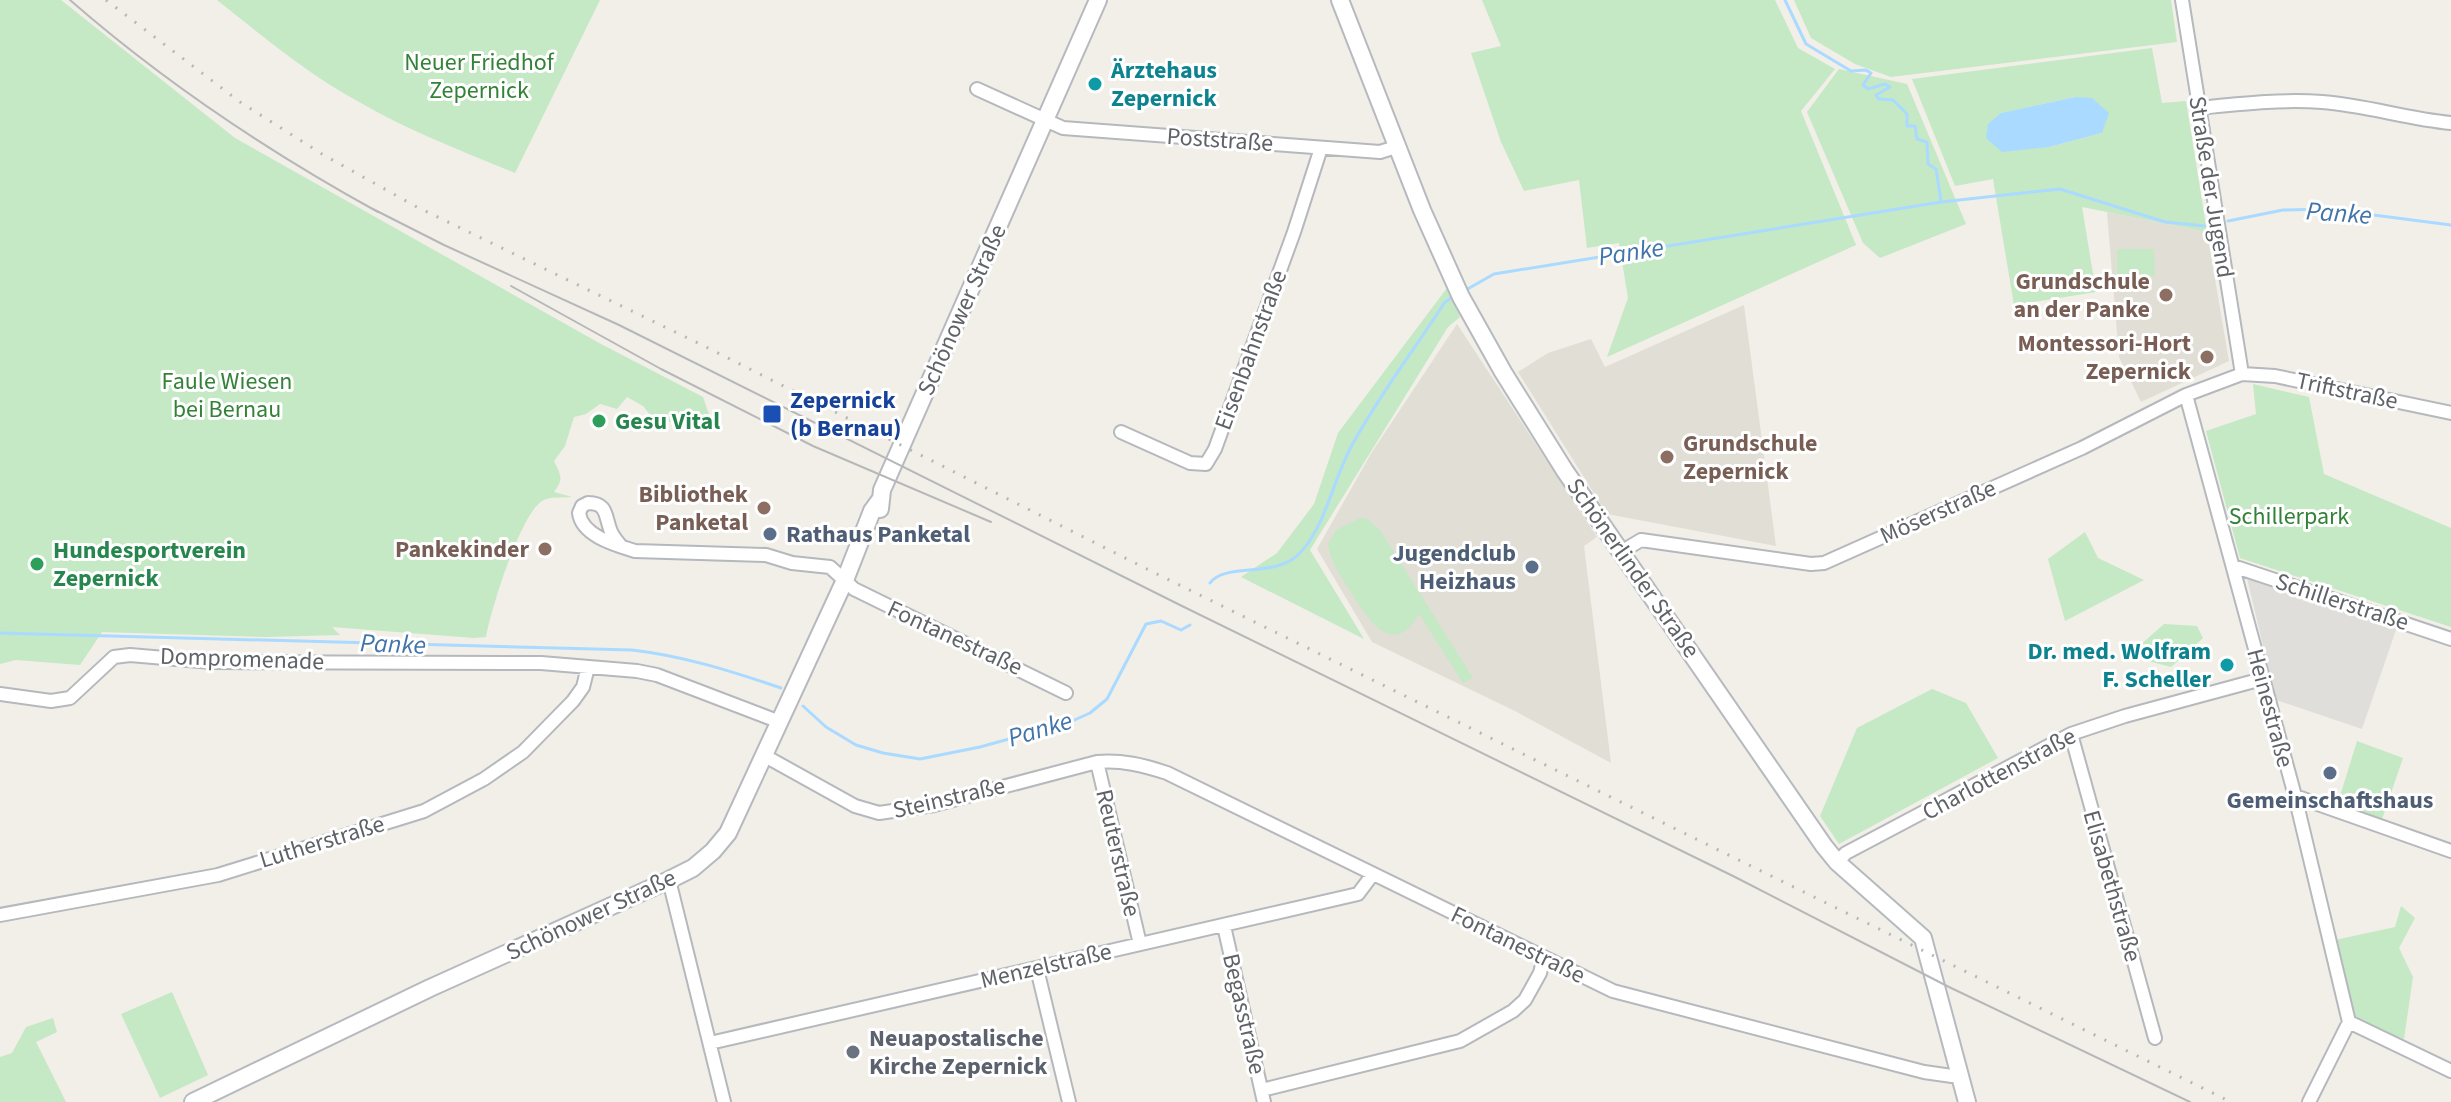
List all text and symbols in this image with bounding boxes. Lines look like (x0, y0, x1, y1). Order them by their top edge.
park label: Neuer Friedhof Zepernick (404, 45, 555, 108)
place label: Ärztehaus Zepernick (1110, 53, 1217, 116)
marker: Ärztehaus Zepernick (1086, 75, 1104, 93)
street label: Straße der Jugend (2179, 94, 2243, 280)
street label: Poststraße (1166, 119, 1274, 161)
water label: Panke (2305, 192, 2373, 234)
street label: Schönower Straße (909, 219, 1015, 401)
water label: Panke (1596, 229, 1666, 275)
place label: Grundschule an der Panke (2014, 264, 2150, 327)
street label: Eisenbahnstraße (1206, 265, 1296, 435)
marker: Grundschule an der Panke (2157, 286, 2175, 304)
place label: Montessori-Hort Zepernick (2018, 326, 2192, 389)
marker: Montessori-Hort Zepernick (2198, 348, 2216, 366)
street label: Triftstraße (2293, 363, 2401, 419)
park label: Faule Wiesen bei Bernau (162, 364, 292, 427)
place label: Zepernick (b Bernau) (790, 383, 902, 446)
marker: Zepernick (b Bernau) (761, 403, 783, 425)
place label: Gesu Vital (615, 404, 720, 439)
marker: Gesu Vital (590, 412, 608, 430)
place label: Grundschule Zepernick (1683, 426, 1817, 489)
marker: Grundschule Zepernick (1658, 448, 1676, 466)
street label: Schönerlinder Straße (1558, 471, 1708, 665)
street label: Möserstraße (1874, 471, 2002, 553)
place label: Bibliothek Panketal (638, 477, 749, 540)
marker: Bibliothek Panketal (755, 499, 773, 517)
park label: Schillerpark (2229, 499, 2349, 534)
place label: Rathaus Panketal (786, 517, 970, 552)
marker: Rathaus Panketal (761, 525, 779, 543)
place label: Pankekinder (395, 532, 529, 567)
place label: Hundesportverein Zepernick (53, 533, 246, 596)
place label: Jugendclub Heizhaus (1392, 536, 1516, 599)
marker: Pankekinder (536, 540, 554, 558)
marker: Hundesportverein Zepernick (28, 555, 46, 573)
marker: Jugendclub Heizhaus (1523, 558, 1541, 576)
street label: Schillerstraße (2271, 564, 2413, 640)
street label: Fontanestraße (882, 591, 1028, 685)
water label: Panke (359, 624, 427, 664)
place label: Dr. med. Wolfram F. Scheller (2028, 634, 2211, 697)
street label: Dompromenade (159, 639, 325, 679)
street label: Heinestraße (2237, 645, 2303, 771)
marker: Dr. med. Wolfram F. Scheller (2218, 656, 2236, 674)
water label: Panke (1003, 702, 1077, 756)
street label: Charlottenstraße (1916, 719, 2082, 829)
marker: Gemeinschaftshaus (2321, 764, 2339, 782)
street label: Steinstraße (889, 768, 1009, 828)
place label: Gemeinschaftshaus (2227, 783, 2433, 818)
street label: Reuterstraße (1086, 786, 1150, 920)
street label: Lutherstraße (255, 806, 389, 878)
street label: Elisabethstraße (2074, 806, 2150, 966)
street label: Schönower Straße (500, 860, 682, 970)
street label: Fontanestraße (1445, 897, 1591, 993)
street label: Menzelstraße (977, 934, 1115, 998)
street label: Begasstraße (1213, 950, 1275, 1078)
place label: Neuapostalische Kirche Zepernick (869, 1021, 1048, 1084)
marker: Neuapostalische Kirche Zepernick (844, 1043, 862, 1061)

